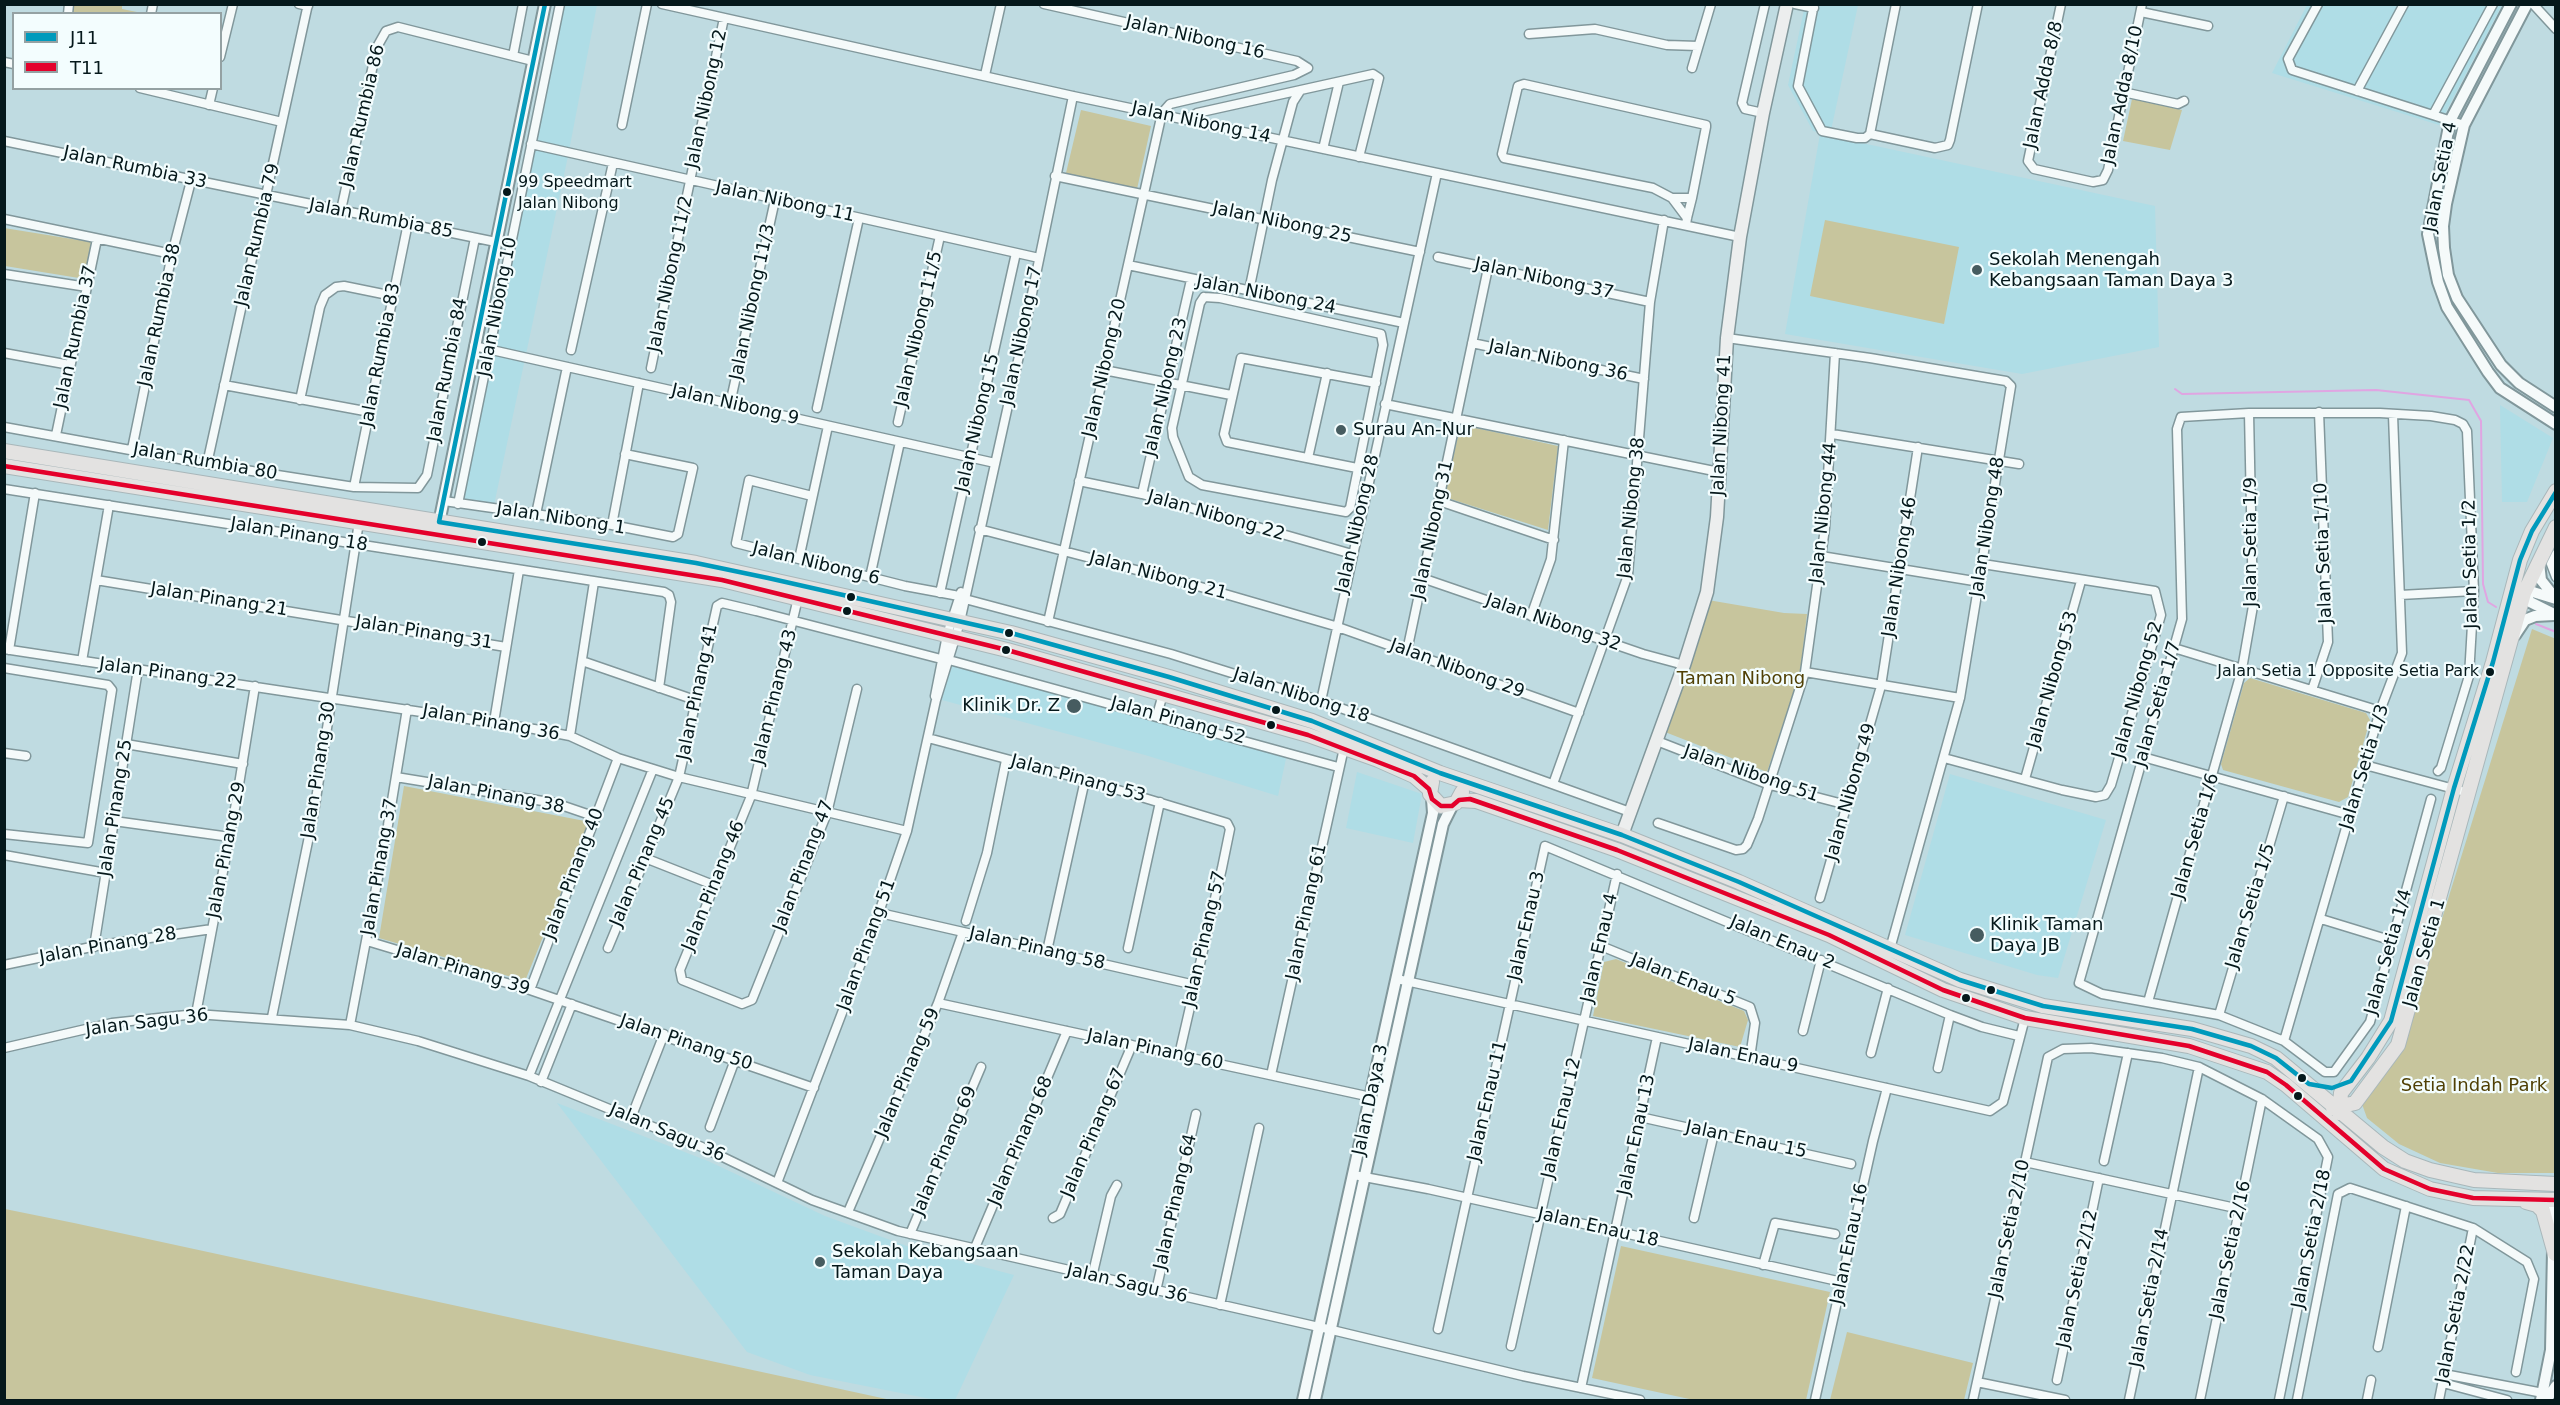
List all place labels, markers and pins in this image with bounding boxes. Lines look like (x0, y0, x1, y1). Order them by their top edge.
place label: 99 Speedmart Jalan Nibong (518, 173, 632, 211)
marker: 99 Speedmart Jalan Nibong (501, 186, 513, 198)
place label: Sekolah Menengah Kebangsaan Taman Daya 3 (1989, 249, 2233, 292)
marker: Sekolah Menengah Kebangsaan Taman Daya 3 (1970, 263, 1984, 277)
place label: Surau An-Nur (1353, 419, 1474, 441)
marker: Surau An-Nur (1334, 423, 1348, 437)
unlabelled marker (476, 536, 488, 548)
unlabelled marker (845, 591, 857, 603)
unlabelled marker (841, 605, 853, 617)
unlabelled marker (1003, 627, 1015, 639)
unlabelled marker (1000, 644, 1012, 656)
place label: Jalan Setia 1 Opposite Setia Park (2217, 662, 2479, 682)
marker: Jalan Setia 1 Opposite Setia Park (2484, 666, 2496, 678)
place label: Klinik Dr. Z (962, 695, 1060, 717)
marker: Klinik Dr. Z (1065, 697, 1083, 715)
unlabelled marker (1270, 704, 1282, 716)
unlabelled marker (1265, 719, 1277, 731)
place label: Klinik Taman Daya JB (1990, 914, 2103, 956)
marker: Klinik Taman Daya JB (1968, 926, 1986, 944)
unlabelled marker (1985, 984, 1997, 996)
unlabelled marker (1960, 992, 1972, 1004)
unlabelled marker (2296, 1072, 2308, 1084)
unlabelled marker (2292, 1090, 2304, 1102)
place label: Sekolah Kebangsaan Taman Daya (832, 1241, 1019, 1284)
marker: Sekolah Kebangsaan Taman Daya (813, 1255, 827, 1269)

